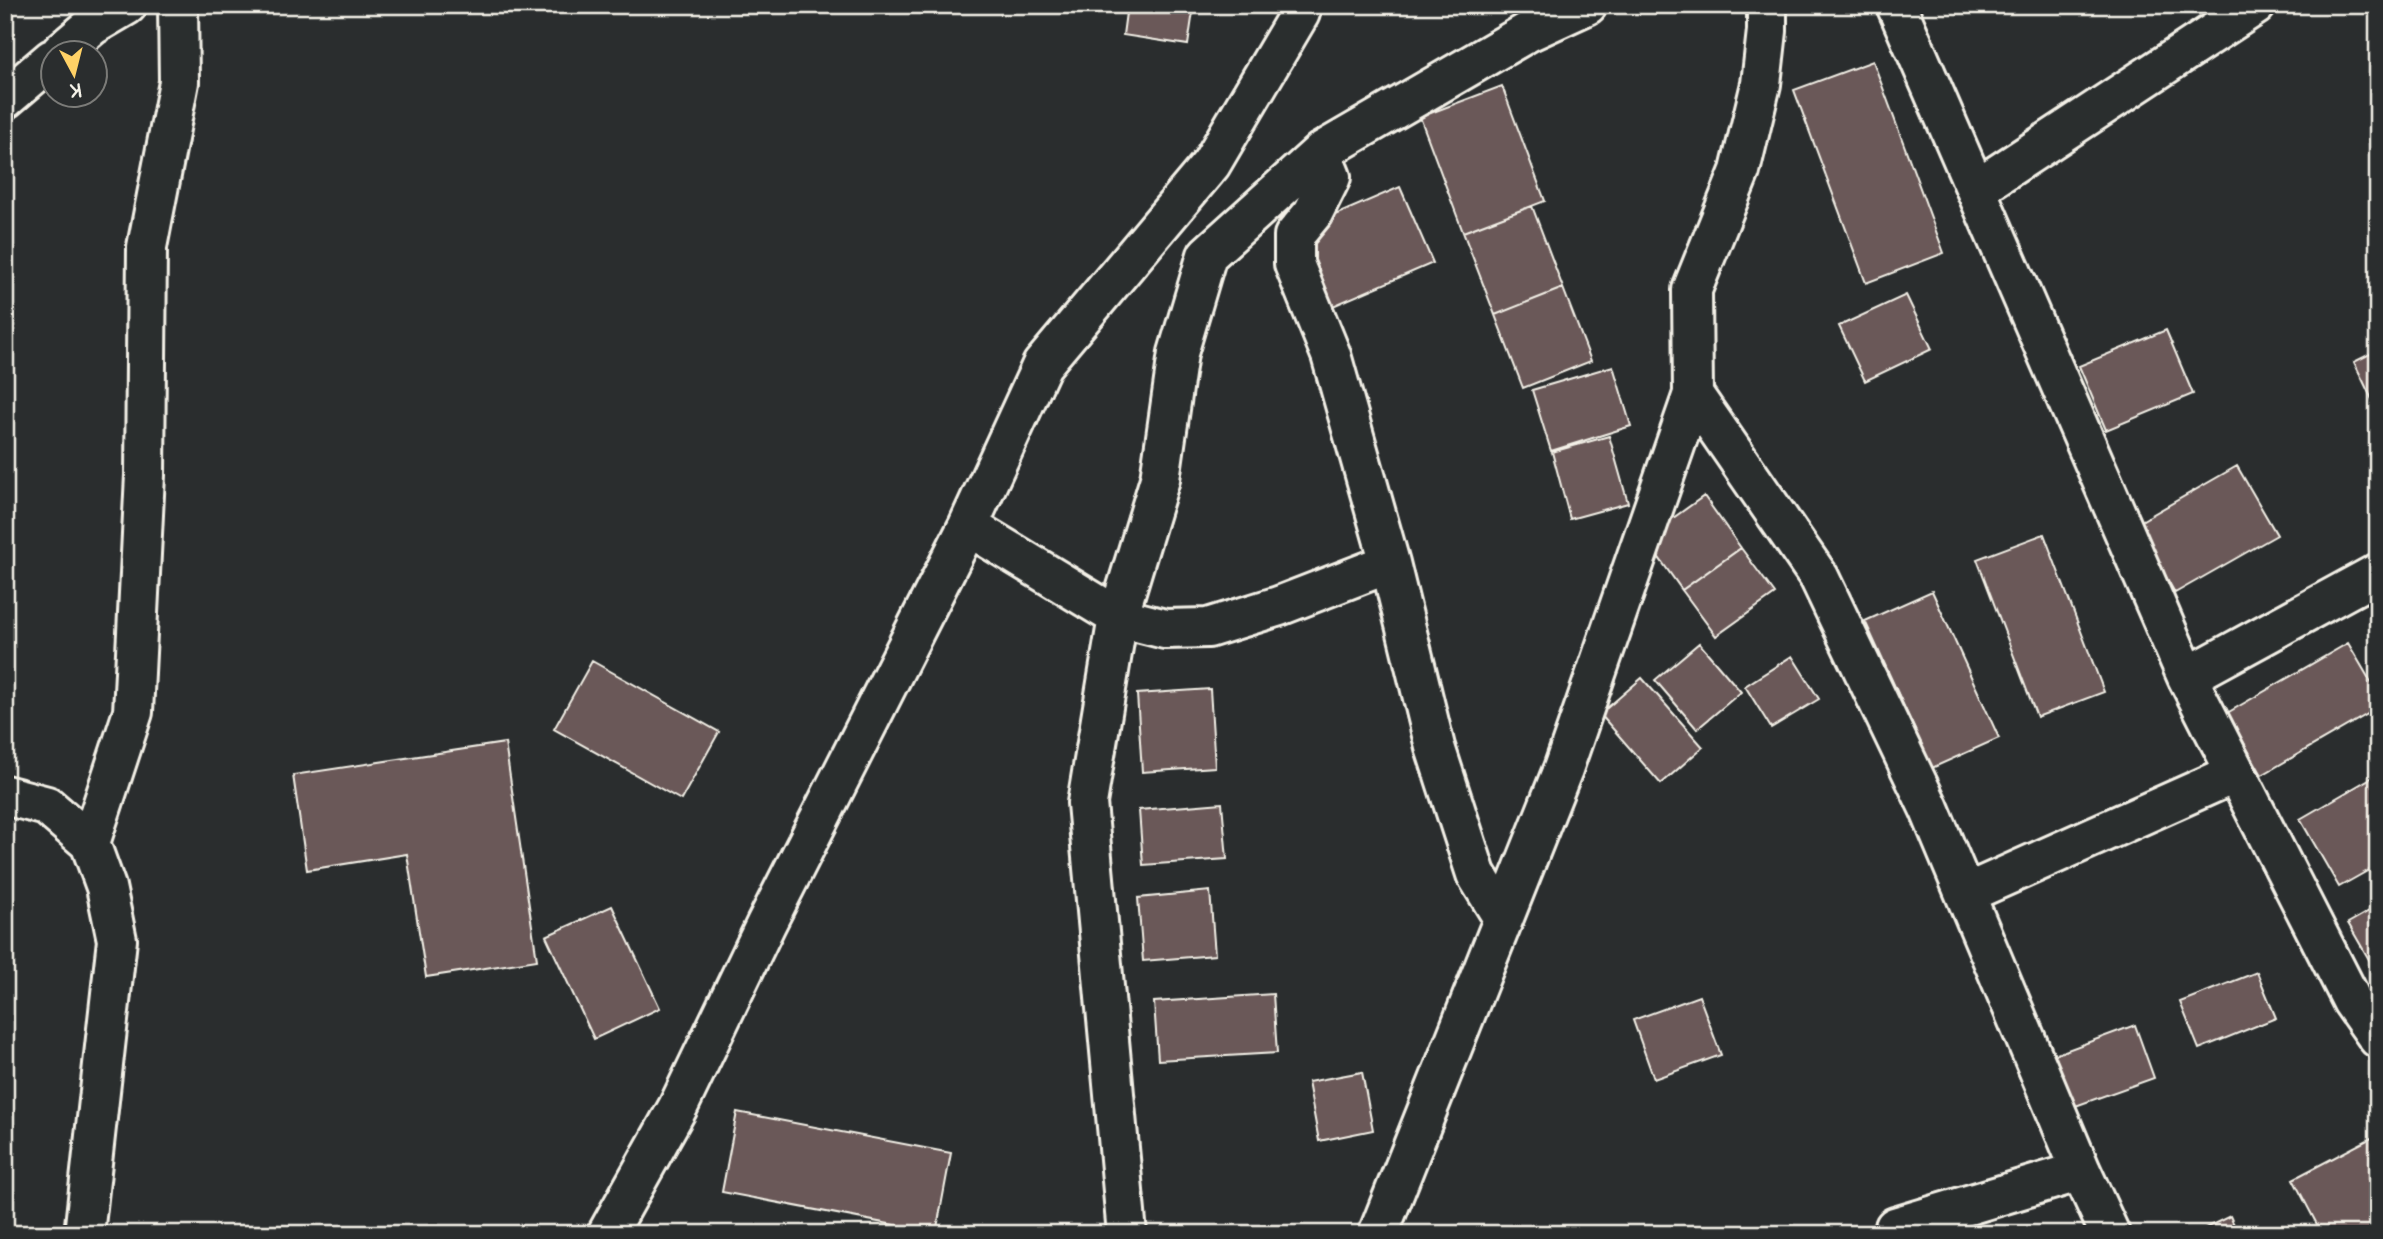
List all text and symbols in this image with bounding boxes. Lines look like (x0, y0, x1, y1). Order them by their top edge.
north arrow (38, 38, 108, 108)
text: K (68, 77, 83, 103)

